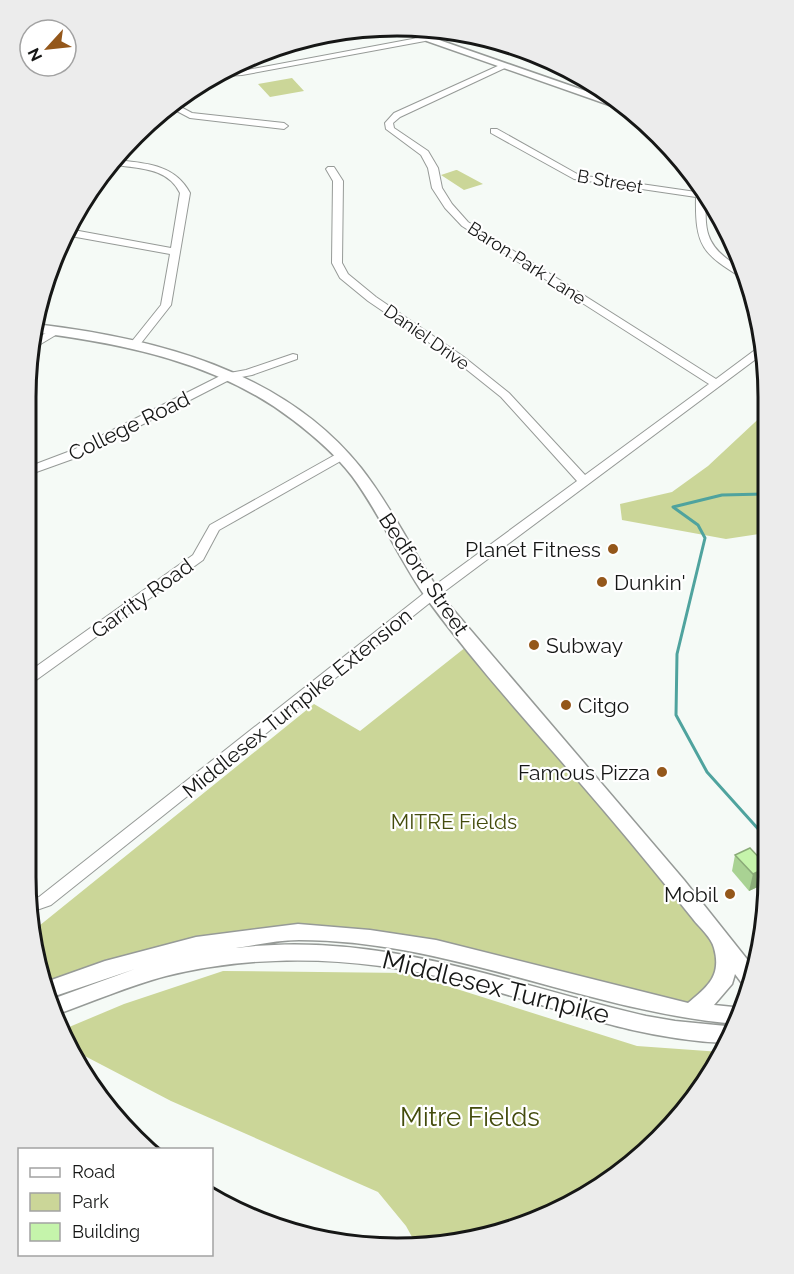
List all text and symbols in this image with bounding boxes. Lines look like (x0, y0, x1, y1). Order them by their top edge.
north arrow (18, 18, 78, 78)
text: N (24, 45, 46, 64)
street label: B Street (575, 165, 645, 197)
street label: Baron Park Lane (464, 217, 590, 309)
street label: Daniel Drive (380, 300, 474, 374)
street label: College Road (64, 386, 194, 466)
street label: Bedford Street (374, 508, 474, 640)
place label: Planet Fitness (465, 537, 601, 562)
marker: Planet Fitness (606, 542, 620, 556)
street label: Garrity Road (86, 553, 198, 643)
place label: Dunkin' (614, 570, 686, 595)
marker: Dunkin' (595, 575, 609, 589)
street label: Middlesex Turnpike Extension (177, 603, 417, 803)
place label: Subway (546, 633, 623, 658)
marker: Subway (527, 638, 541, 652)
place label: Citgo (578, 693, 629, 718)
marker: Citgo (559, 698, 573, 712)
place label: Famous Pizza (518, 760, 650, 785)
marker: Famous Pizza (655, 765, 669, 779)
park label: MITRE Fields (391, 809, 517, 834)
place label: Mobil (664, 882, 718, 907)
marker: Mobil (723, 887, 737, 901)
street label: Middlesex Turnpike (379, 944, 613, 1030)
park label: Mitre Fields (400, 1102, 540, 1132)
legend (18, 1148, 213, 1256)
text: Road (72, 1161, 115, 1182)
text: Park (72, 1191, 109, 1212)
text: Building (72, 1221, 140, 1242)

